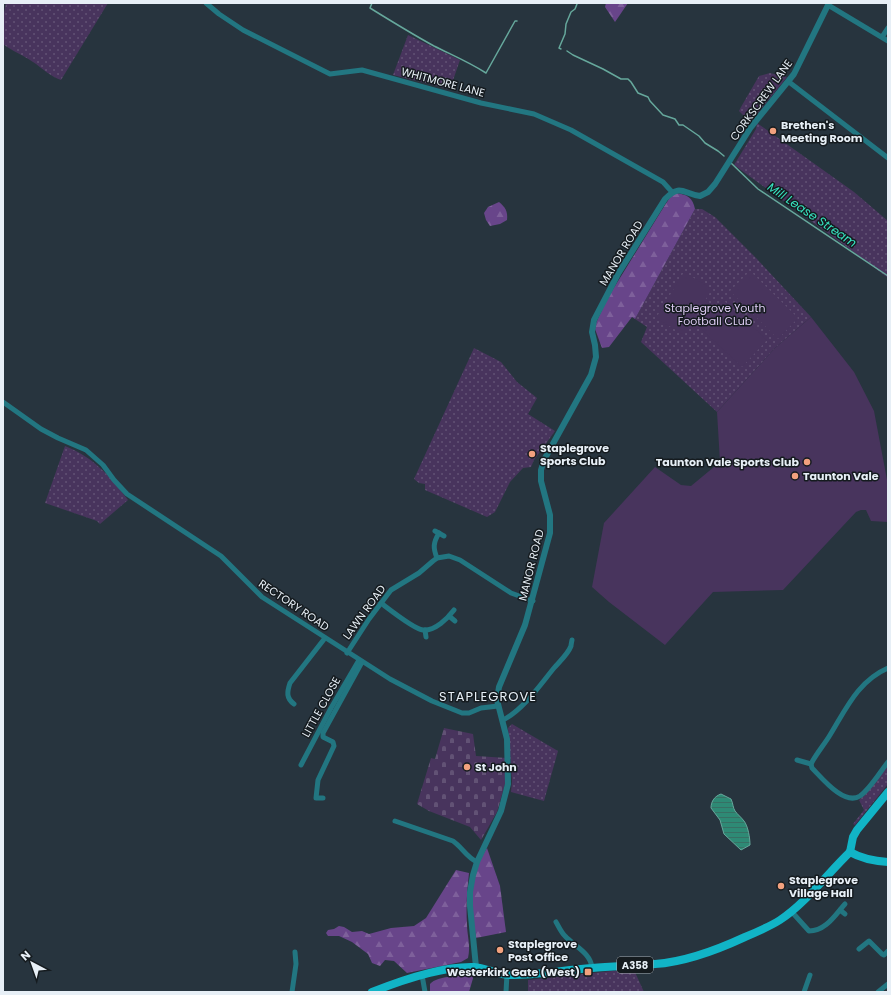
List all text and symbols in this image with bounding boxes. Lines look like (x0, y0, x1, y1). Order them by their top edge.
street label: CORKSCREW LANE (726, 56, 796, 144)
street label: WHITMORE LANE (399, 63, 487, 101)
place label: Brethen's Meeting Room (781, 117, 863, 146)
marker: Brethen's Meeting Room (768, 126, 778, 136)
water label: Mill Lease Stream (764, 178, 860, 251)
street label: MANOR ROAD (595, 217, 647, 289)
park label: Staplegrove Youth Football CLub (665, 300, 765, 329)
place label: Staplegrove Sports Club (540, 440, 609, 469)
marker: Staplegrove Sports Club (527, 449, 537, 459)
place label: Taunton Vale Sports Club (656, 454, 800, 470)
marker: Taunton Vale Sports Club (802, 457, 812, 467)
place label: Taunton Vale (803, 468, 879, 484)
marker: Taunton Vale (790, 471, 800, 481)
street label: MANOR ROAD (514, 527, 548, 603)
street label: RECTORY ROAD (256, 575, 333, 635)
street label: LAWN ROAD (339, 581, 389, 643)
street label: LITTLE CLOSE (298, 674, 344, 740)
district label: STAPLEGROVE (439, 687, 537, 706)
place label: St John (475, 759, 517, 775)
marker: St John (462, 762, 472, 772)
place label: Staplegrove Village Hall (789, 872, 858, 901)
marker: Staplegrove Village Hall (776, 881, 786, 891)
place label: Staplegrove Post Office (508, 936, 577, 965)
north arrow (12, 943, 52, 983)
marker: Staplegrove Post Office (495, 945, 505, 955)
text: N (17, 947, 34, 964)
road number: A358 (617, 957, 653, 973)
place label: Westerkirk Gate (West) (447, 964, 580, 980)
marker: Westerkirk Gate (West) (583, 967, 593, 977)

